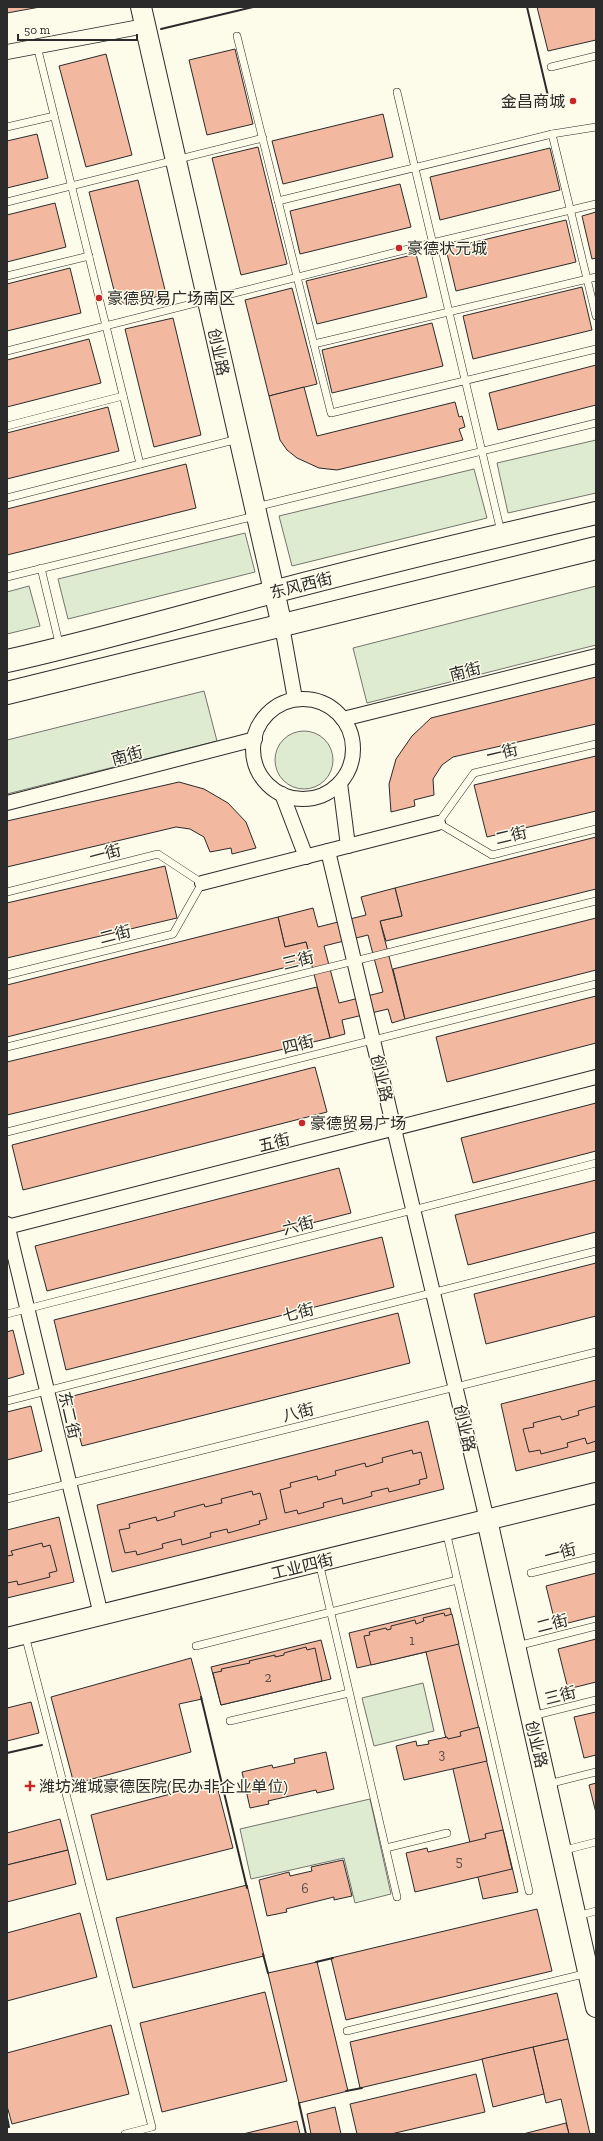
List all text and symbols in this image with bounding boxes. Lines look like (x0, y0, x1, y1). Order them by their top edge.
scale bar (18, 16, 137, 42)
text: 50 m (24, 23, 51, 37)
place label: 金昌商城 (501, 92, 565, 111)
marker: 金昌商城 (568, 96, 578, 106)
place label: 豪德状元城 (407, 239, 487, 258)
marker: 豪德状元城 (394, 243, 404, 253)
place label: 豪德贸易广场南区 (107, 289, 235, 308)
marker: 豪德贸易广场南区 (94, 293, 104, 303)
street label: 创业路 (204, 327, 233, 378)
street label: 东风西街 (268, 569, 334, 602)
street label: 南街 (447, 658, 483, 685)
street label: 一街 (484, 740, 520, 765)
street label: 南街 (109, 742, 145, 769)
street label: 二街 (493, 823, 529, 848)
street label: 一街 (87, 840, 123, 867)
street label: 二街 (97, 921, 133, 948)
street label: 三街 (280, 947, 316, 974)
street label: 四街 (280, 1031, 316, 1058)
street label: 创业路 (367, 1053, 396, 1104)
place label: 豪德贸易广场 (310, 1114, 406, 1133)
marker: 豪德贸易广场 (297, 1118, 307, 1128)
street label: 五街 (256, 1129, 292, 1156)
street label: 六街 (280, 1212, 316, 1239)
street label: 七街 (280, 1299, 316, 1326)
street label: 东二街 (55, 1390, 84, 1441)
street label: 八街 (280, 1399, 316, 1426)
street label: 创业路 (450, 1403, 479, 1454)
street label: 一街 (542, 1539, 578, 1566)
street label: 工业四街 (269, 1550, 335, 1583)
street label: 二街 (534, 1610, 570, 1637)
house number: 1 (409, 1632, 415, 1649)
house number: 2 (264, 1669, 272, 1686)
street label: 三街 (542, 1682, 578, 1709)
street label: 创业路 (522, 1719, 551, 1770)
house number: 3 (439, 1746, 446, 1763)
place label: 潍坊潍城豪德医院(民办非企业单位) (39, 1777, 288, 1796)
marker: 潍坊潍城豪德医院(民办非企业单位) (24, 1780, 36, 1792)
house number: 5 (455, 1853, 463, 1870)
house number: 6 (301, 1880, 309, 1897)

